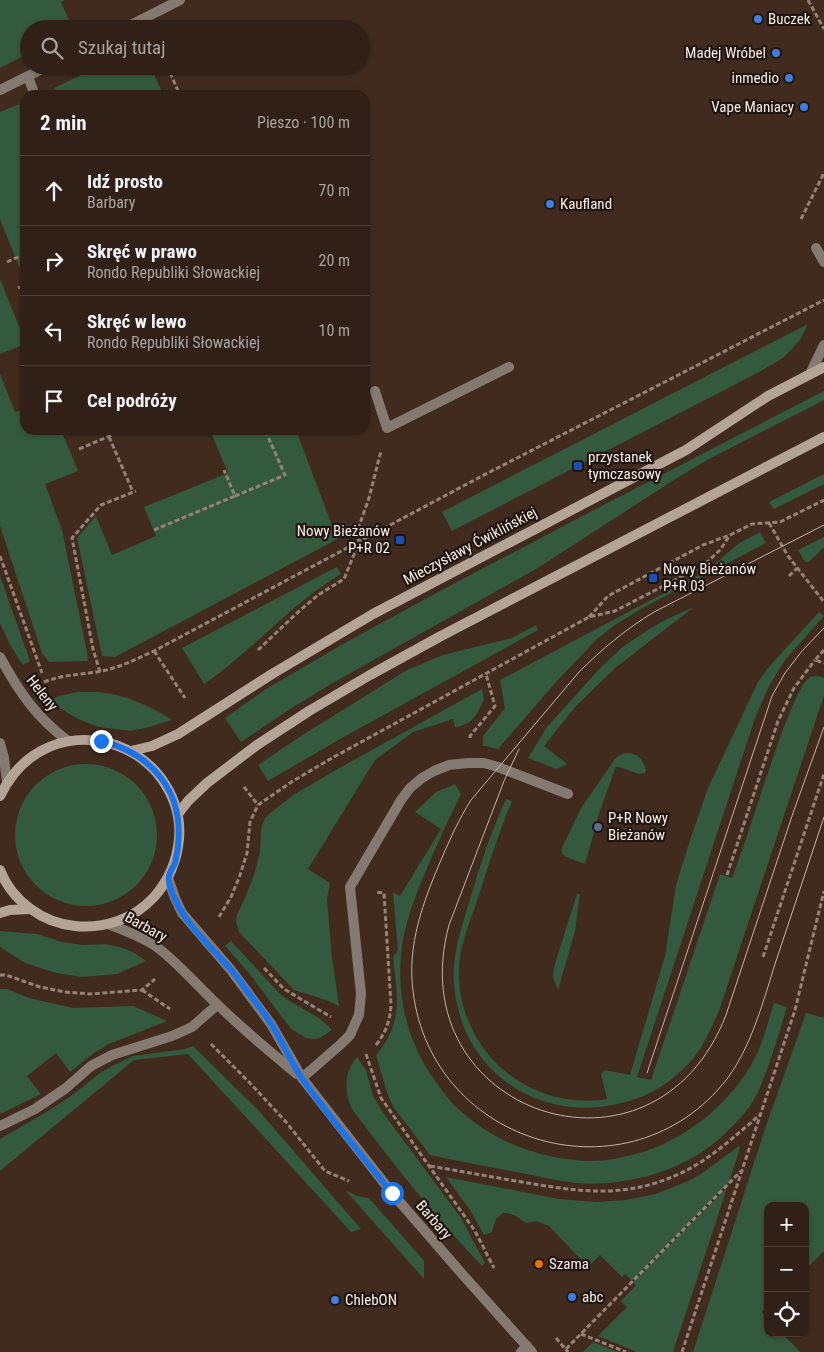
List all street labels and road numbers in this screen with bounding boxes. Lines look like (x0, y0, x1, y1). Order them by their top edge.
street label: Mieczysławy Ćwiklińskiej (400, 503, 540, 589)
street label: Heleny (22, 672, 62, 714)
street label: Barbary (122, 908, 170, 946)
street label: Barbary (412, 1197, 456, 1243)

